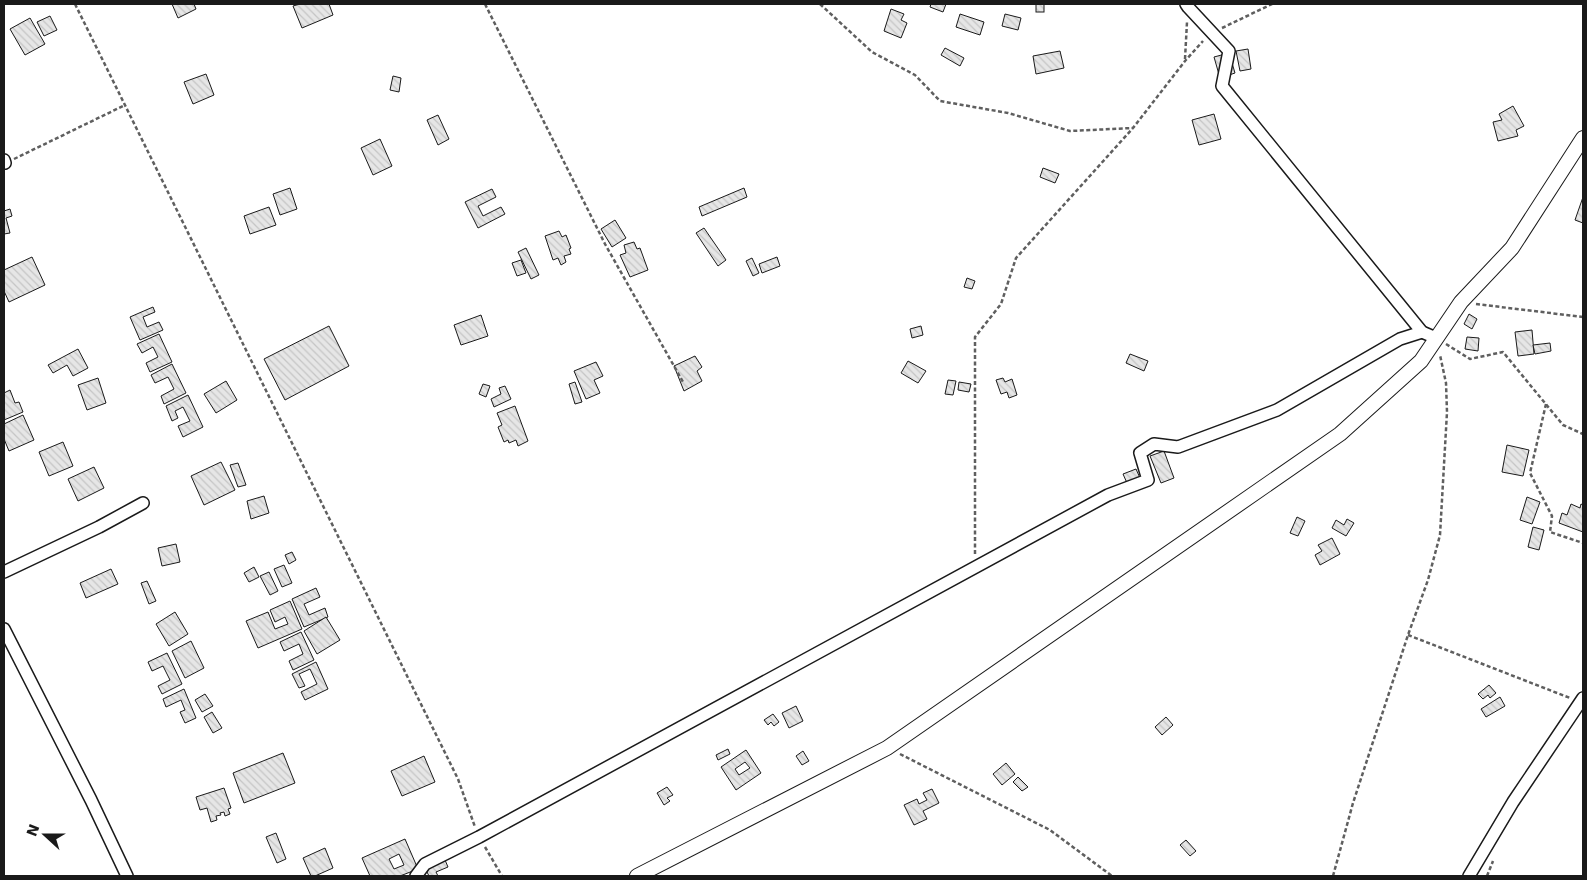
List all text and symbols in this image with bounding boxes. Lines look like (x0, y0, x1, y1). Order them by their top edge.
north arrow (20, 810, 70, 860)
text: N (23, 822, 42, 839)

